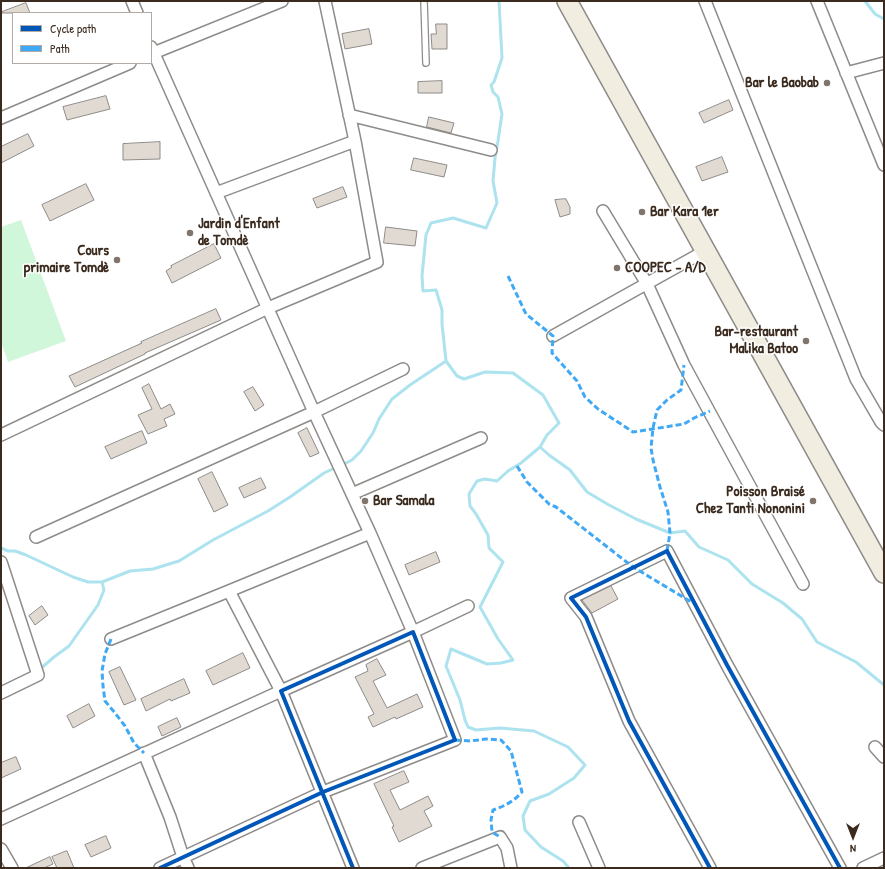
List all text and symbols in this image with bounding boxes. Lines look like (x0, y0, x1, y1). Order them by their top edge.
legend (12, 12, 152, 64)
text: Cycle path (50, 20, 96, 37)
text: Path (50, 40, 70, 57)
place label: Bar le Baobab (745, 74, 819, 92)
marker: Bar le Baobab (822, 78, 832, 88)
place label: Bar Kara 1er (650, 203, 719, 221)
marker: Bar Kara 1er (637, 207, 647, 217)
place label: Jardin d'Enfant de Tomdè (198, 215, 280, 250)
marker: Jardin d'Enfant de Tomdè (185, 228, 195, 238)
place label: Cours primaire Tomdè (24, 242, 109, 277)
marker: Cours primaire Tomdè (112, 255, 122, 265)
place label: COOPEC - A/D (625, 259, 706, 277)
marker: COOPEC - A/D (612, 263, 622, 273)
place label: Bar-restaurant Malika Batoo (715, 323, 798, 358)
marker: Bar-restaurant Malika Batoo (801, 336, 811, 346)
place label: Poisson Braisé Chez Tanti Nononini (696, 483, 805, 518)
place label: Bar Samala (373, 492, 434, 510)
marker: Bar Samala (360, 496, 370, 506)
marker: Poisson Braisé Chez Tanti Nononini (808, 496, 818, 506)
north arrow (833, 817, 873, 857)
text: N (850, 842, 856, 856)

